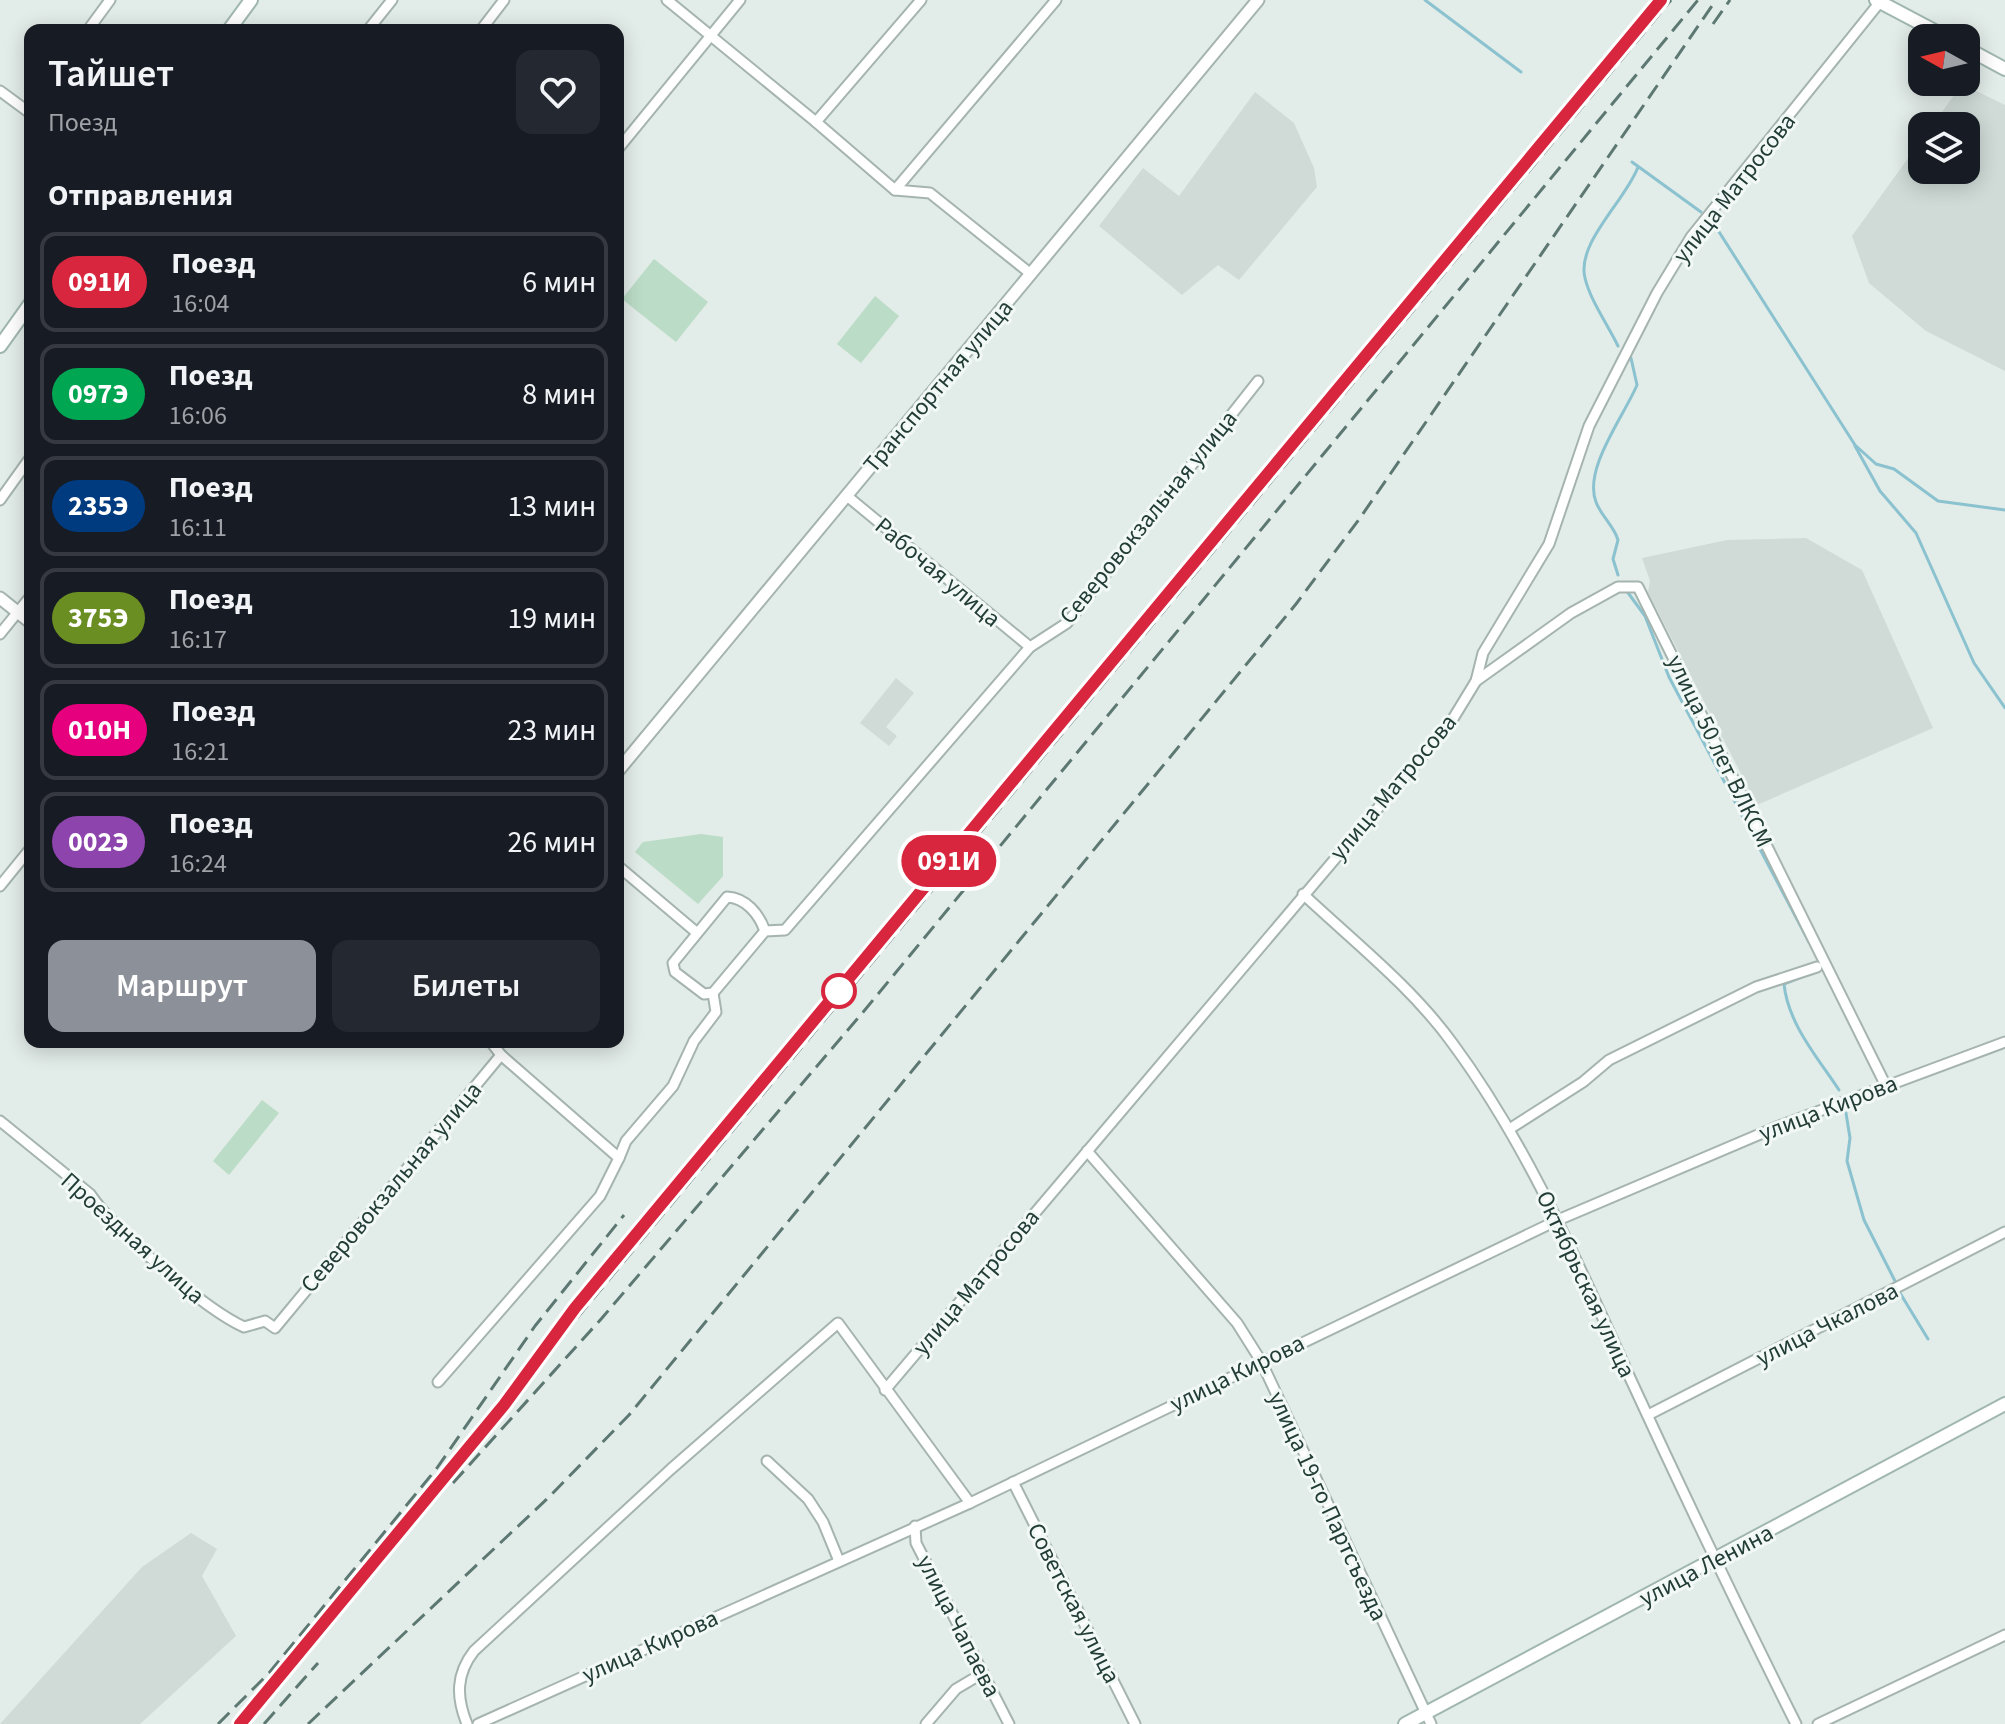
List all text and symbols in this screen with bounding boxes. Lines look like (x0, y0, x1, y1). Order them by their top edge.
north arrow (1908, 24, 1980, 96)
map controls (1908, 24, 1980, 184)
text: Тайшет (48, 47, 174, 101)
button: heart (516, 50, 600, 134)
text: Поезд (48, 104, 117, 141)
street label: улица Матросова (1665, 106, 1804, 271)
button: layers (1908, 112, 1980, 184)
text: Отправления (48, 174, 233, 217)
text: Поезд (171, 242, 255, 285)
text: 6 мин (522, 261, 596, 304)
text: 091И (68, 262, 131, 302)
text: 16:04 (171, 285, 230, 322)
street label: Транспортная улица (855, 292, 1022, 481)
text: Поезд (169, 354, 253, 397)
text: 8 мин (522, 373, 596, 416)
text: 097Э (68, 374, 129, 414)
text: 16:06 (169, 397, 227, 434)
street label: Северовокзальная улица (1051, 403, 1246, 632)
text: Поезд (169, 466, 253, 509)
text: 13 мин (507, 485, 596, 528)
text: 235Э (68, 486, 129, 526)
text: 16:11 (169, 509, 227, 546)
street label: Рабочая улица (867, 509, 1008, 636)
text: Поезд (169, 578, 253, 621)
text: 19 мин (507, 597, 596, 640)
text: 375Э (68, 598, 129, 638)
text: 16:17 (169, 621, 227, 658)
street label: улица 50 лет ВЛКСМ (1658, 649, 1781, 854)
text: Поезд (171, 690, 255, 733)
street label: улица Матросова (1321, 706, 1465, 868)
text: 23 мин (507, 709, 596, 752)
text: 010Н (68, 710, 131, 750)
text: 16:21 (171, 733, 229, 770)
text: Поезд (169, 802, 253, 845)
text: 26 мин (507, 821, 596, 864)
text: 002Э (68, 822, 129, 862)
line badge: 091И (893, 835, 1005, 887)
text: 091И (917, 841, 981, 881)
text: 16:24 (169, 845, 227, 882)
button: Маршрут (48, 940, 316, 1032)
button: Билеты (332, 940, 600, 1032)
unlabelled marker (822, 974, 856, 1008)
street label: улица Кирова (1754, 1066, 1903, 1151)
street label: Северовокзальная улица (292, 1074, 490, 1301)
street label: Проездная улица (53, 1164, 212, 1313)
street label: Октябрьская улица (1527, 1185, 1644, 1384)
street label: улица Матросова (904, 1201, 1048, 1363)
street label: улица Чкалова (1750, 1273, 1905, 1375)
street label: улица Кирова (1164, 1326, 1310, 1421)
street label: улица 19-го Партсъезда (1259, 1386, 1396, 1627)
street label: улица Ленина (1633, 1515, 1780, 1615)
street label: Советская улица (1018, 1517, 1129, 1690)
street label: улица Чапаева (908, 1549, 1009, 1704)
street label: улица Кирова (576, 1601, 724, 1692)

